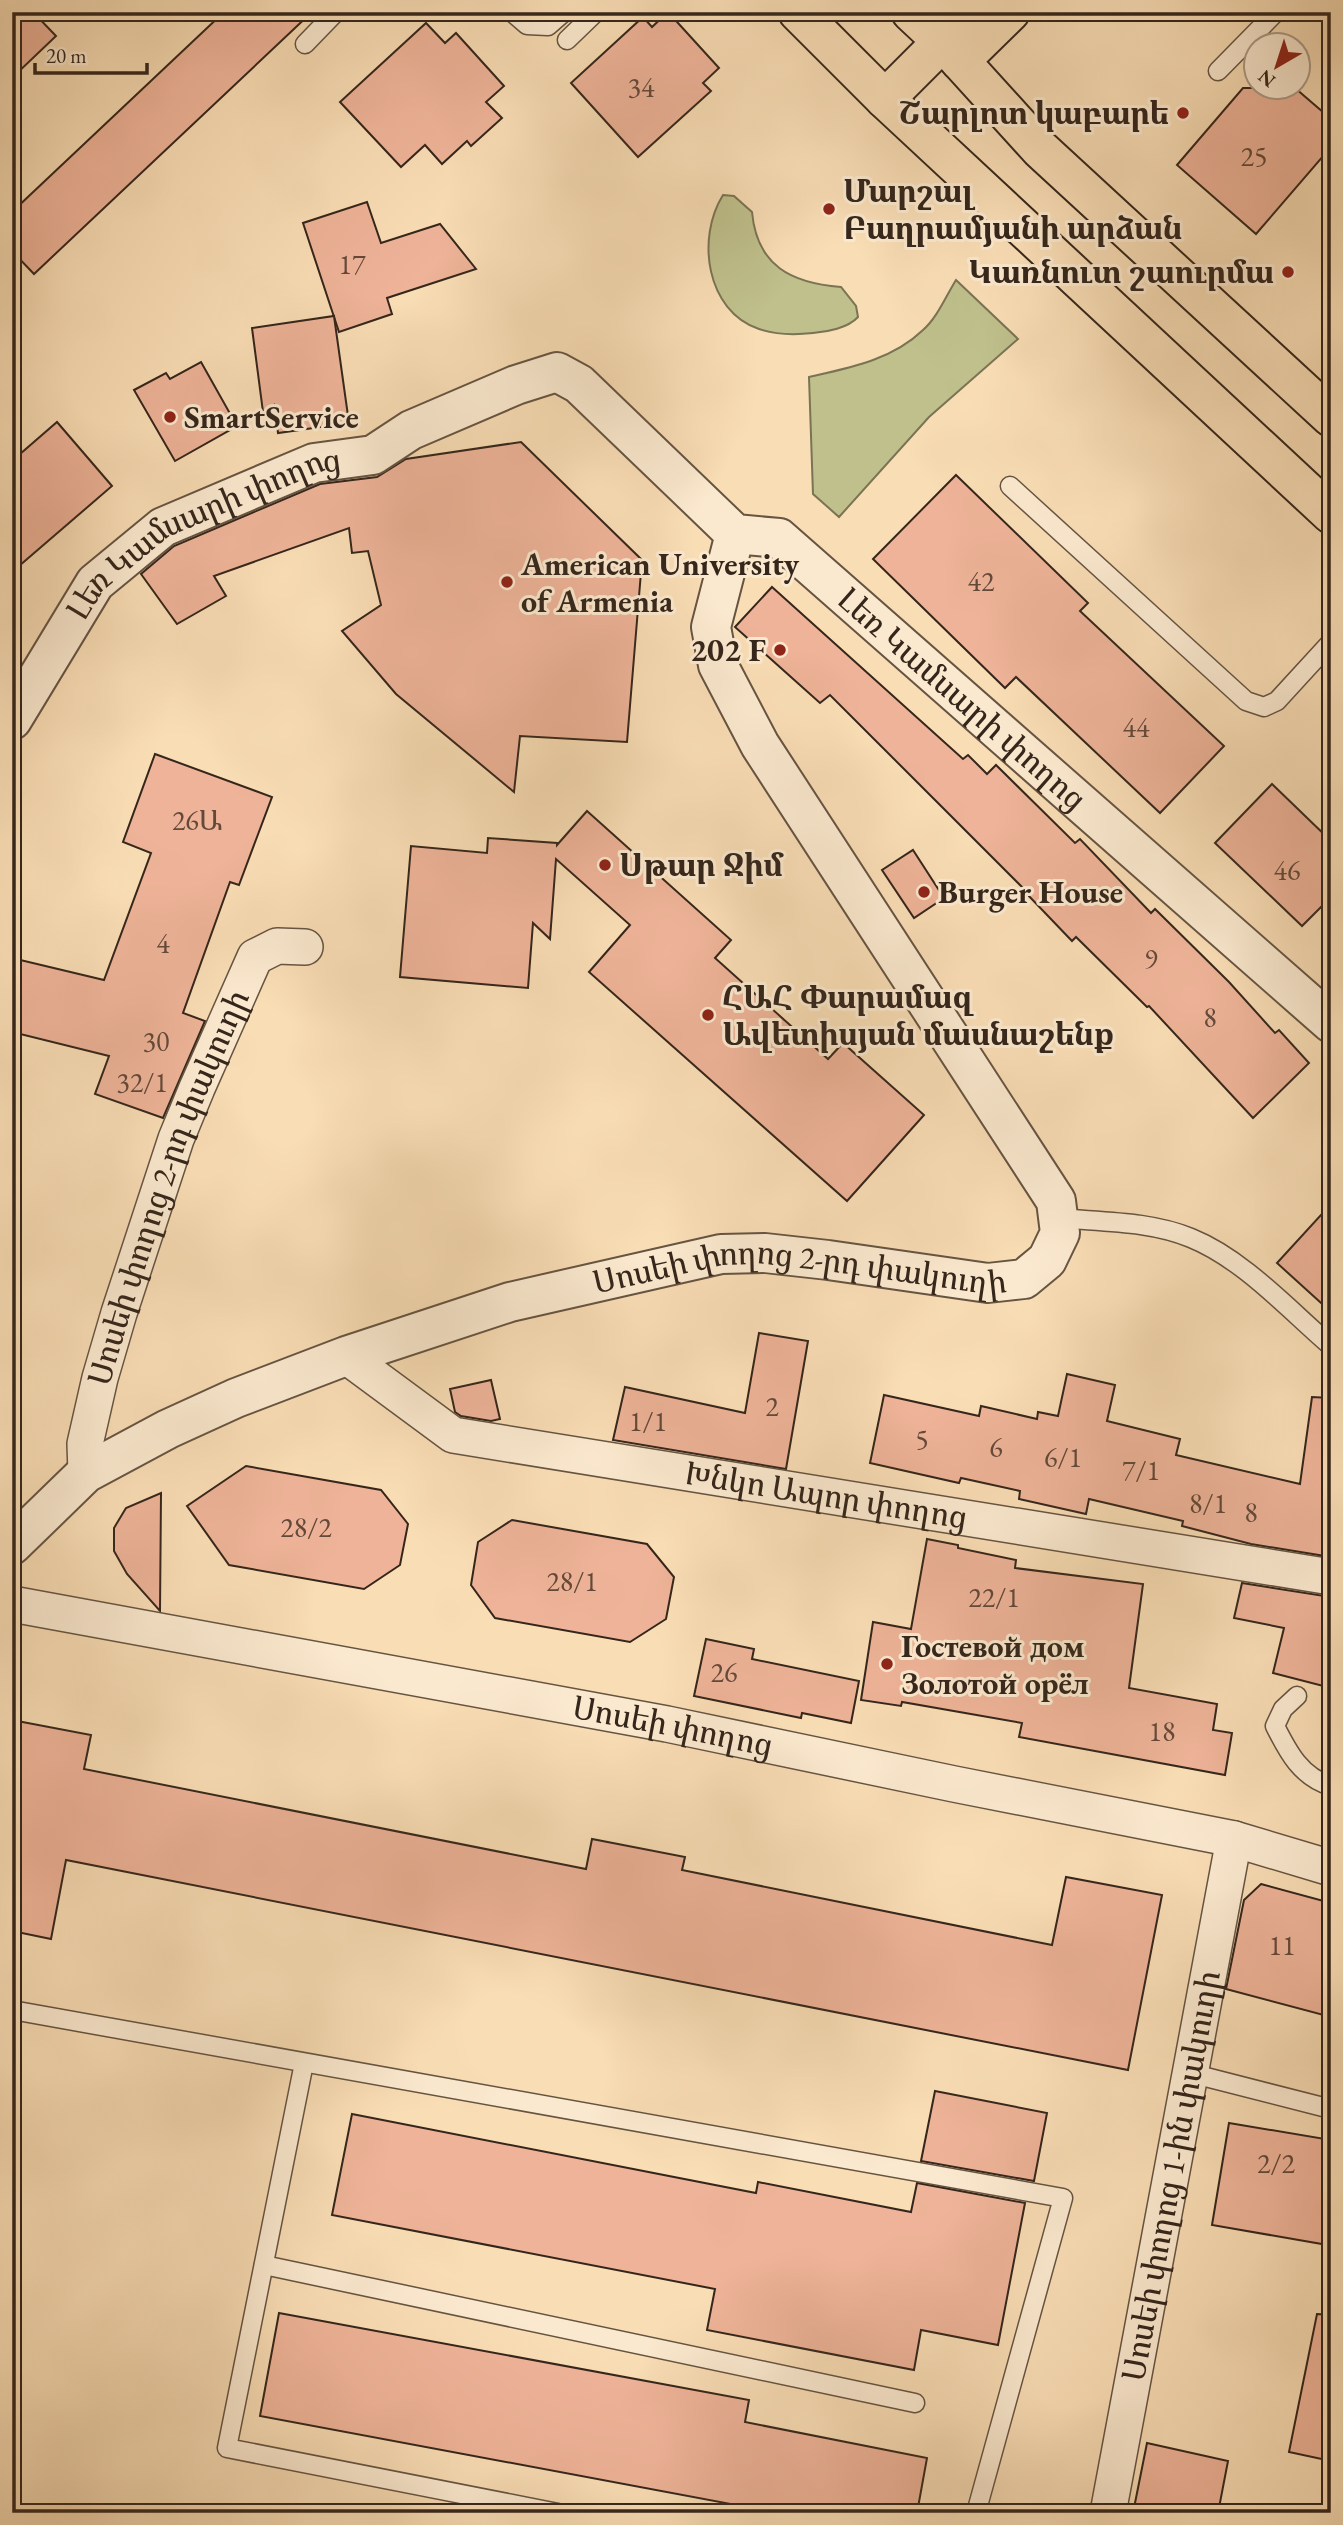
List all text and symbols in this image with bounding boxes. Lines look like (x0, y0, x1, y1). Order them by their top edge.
scale bar (35, 32, 147, 76)
north arrow (1242, 32, 1312, 102)
text: 20 m (46, 42, 87, 69)
text: N (1252, 64, 1280, 93)
house number: 34 (628, 69, 655, 105)
place label: Շարլոտ կաբարե (899, 92, 1169, 134)
marker: Շարլոտ կաբարե (1175, 105, 1191, 121)
house number: 25 (1241, 138, 1267, 174)
place label: Մարշալ Բաղրամյանի արձան (843, 170, 1182, 249)
marker: Մարշալ Բաղրամյանի արձան (821, 201, 837, 217)
house number: 17 (339, 246, 366, 282)
place label: Կառնուտ շաուրմա (968, 251, 1274, 293)
marker: Կառնուտ շաուրմա (1280, 264, 1296, 280)
place label: SmartService (184, 396, 359, 438)
marker: SmartService (162, 409, 178, 425)
street label: Լեռ Կամսարի փողոց (57, 439, 343, 627)
place label: American University of Armenia (520, 543, 800, 622)
house number: 42 (968, 563, 995, 599)
marker: American University of Armenia (499, 574, 515, 590)
street label: Լեռ Կամսարի փողոց (829, 578, 1095, 820)
place label: 202 F (690, 629, 766, 671)
marker: 202 F (772, 642, 788, 658)
house number: 44 (1123, 709, 1150, 745)
house number: 26Ա (172, 802, 222, 838)
place label: Սթար Ջիմ (619, 844, 785, 886)
house number: 46 (1274, 852, 1300, 888)
marker: Սթար Ջիմ (597, 857, 613, 873)
place label: Burger House (938, 871, 1123, 913)
marker: Burger House (916, 884, 932, 900)
house number: 4 (156, 925, 170, 961)
house number: 9 (1144, 940, 1158, 976)
place label: ՀԱՀ Փարամազ Ավետիսյան մասնաշենք (722, 976, 1114, 1055)
street label: Սոսեի փողոց 2-րդ փակուղի (78, 983, 259, 1390)
house number: 8 (1203, 999, 1217, 1035)
marker: ՀԱՀ Փարամազ Ավետիսյան մասնաշենք (700, 1007, 716, 1023)
house number: 30 (143, 1023, 169, 1059)
house number: 32/1 (116, 1064, 168, 1100)
street label: Սոսեի փողոց 2-րդ փակուղի (589, 1231, 1008, 1304)
house number: 2 (765, 1388, 779, 1424)
house number: 1/1 (629, 1403, 667, 1439)
house number: 5 (915, 1421, 929, 1457)
house number: 6 (989, 1429, 1003, 1465)
house number: 6/1 (1044, 1439, 1082, 1475)
street label: Խնկո Ապոր փողոց (682, 1452, 970, 1539)
house number: 7/1 (1122, 1452, 1160, 1488)
house number: 8/1 (1189, 1485, 1227, 1521)
house number: 8 (1244, 1494, 1258, 1530)
house number: 28/2 (280, 1509, 332, 1545)
house number: 28/1 (546, 1563, 598, 1599)
house number: 22/1 (968, 1579, 1020, 1615)
place label: Гостевой дом Золотой орёл (901, 1625, 1089, 1704)
house number: 26 (711, 1654, 737, 1690)
marker: Гостевой дом Золотой орёл (879, 1656, 895, 1672)
street label: Սոսեի փողոց (569, 1686, 777, 1767)
house number: 18 (1149, 1713, 1175, 1749)
house number: 11 (1269, 1927, 1295, 1963)
street label: Սոսեի փողոց 1-ին փակուղի (1112, 1967, 1230, 2385)
house number: 2/2 (1257, 2145, 1296, 2181)

